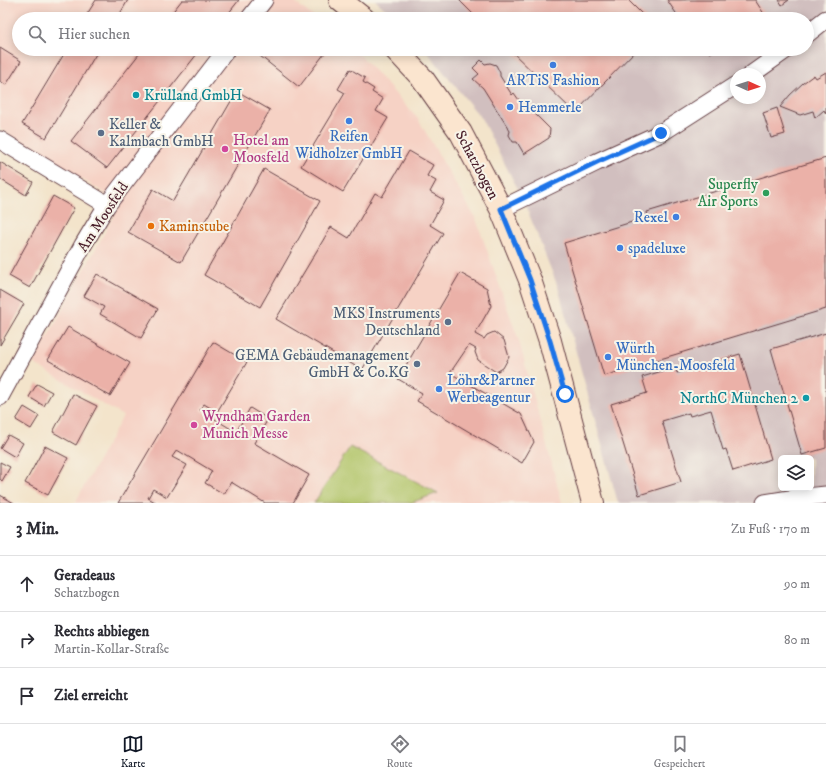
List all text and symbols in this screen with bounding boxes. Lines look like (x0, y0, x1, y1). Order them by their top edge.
search box (12, 12, 814, 56)
icon: search (26, 23, 48, 45)
text: Hier suchen (58, 25, 130, 44)
marker: ARTiS Fashion (548, 60, 558, 70)
north arrow (730, 68, 766, 104)
place label: ARTiS Fashion (507, 71, 600, 90)
place label: Krülland GmbH (144, 86, 242, 105)
marker: Krülland GmbH (131, 90, 141, 100)
place label: Hemmerle (518, 98, 581, 117)
marker: Hemmerle (505, 102, 515, 112)
place label: Keller & Kalmbach GmbH (109, 115, 214, 151)
marker: Reifen Widholzer GmbH (344, 116, 354, 126)
route end (652, 124, 670, 142)
place label: Reifen Widholzer GmbH (294, 127, 403, 163)
street label: Schatzbogen (451, 127, 503, 203)
marker: Keller & Kalmbach GmbH (96, 128, 106, 138)
place label: Hotel am Moosfeld (233, 131, 290, 167)
marker: Hotel am Moosfeld (220, 144, 230, 154)
place label: Superfly Air Sports (698, 175, 759, 211)
street label: Am Moosfeld (73, 178, 133, 256)
marker: Superfly Air Sports (761, 188, 771, 198)
place label: Rexel (634, 208, 668, 227)
marker: Rexel (671, 212, 681, 222)
place label: Kaminstube (159, 217, 229, 236)
marker: Kaminstube (146, 221, 156, 231)
place label: spadeluxe (628, 239, 686, 258)
marker: spadeluxe (615, 243, 625, 253)
place label: MKS Instruments Deutschland (333, 304, 441, 340)
marker: MKS Instruments Deutschland (443, 317, 453, 327)
place label: Würth München-Moosfeld (615, 339, 736, 375)
place label: GEMA Gebäudemanagement GmbH & Co.KG (235, 346, 410, 382)
marker: Würth München-Moosfeld (603, 352, 613, 362)
marker: GEMA Gebäudemanagement GmbH & Co.KG (412, 359, 422, 369)
place label: Löhr&Partner Werbeagentur (446, 371, 535, 407)
marker: Löhr&Partner Werbeagentur (434, 384, 444, 394)
route start (556, 385, 574, 403)
place label: NorthC München 2 (680, 389, 799, 408)
marker: NorthC München 2 (801, 393, 811, 403)
place label: Wyndham Garden Munich Messe (201, 407, 311, 443)
marker: Wyndham Garden Munich Messe (189, 420, 199, 430)
map controls (778, 455, 814, 491)
button: layers (778, 455, 814, 491)
text: 3 Min. (16, 518, 59, 540)
text: Zu Fuß · 170 m (731, 521, 810, 537)
text: Geradeaus (54, 566, 115, 585)
icon: ahead (16, 573, 38, 595)
text: 90 m (784, 576, 810, 592)
text: Schatzbogen (54, 585, 119, 601)
text: Rechts abbiegen (54, 622, 149, 641)
icon: right (16, 629, 38, 651)
text: 80 m (784, 632, 810, 648)
text: Martin-Kollar-Straße (54, 641, 169, 657)
icon: arrive (16, 685, 38, 707)
text: Ziel erreicht (54, 686, 128, 705)
tab: Karte (121, 733, 145, 771)
tab: Route (387, 733, 413, 771)
tab: Gespeichert (654, 733, 705, 771)

